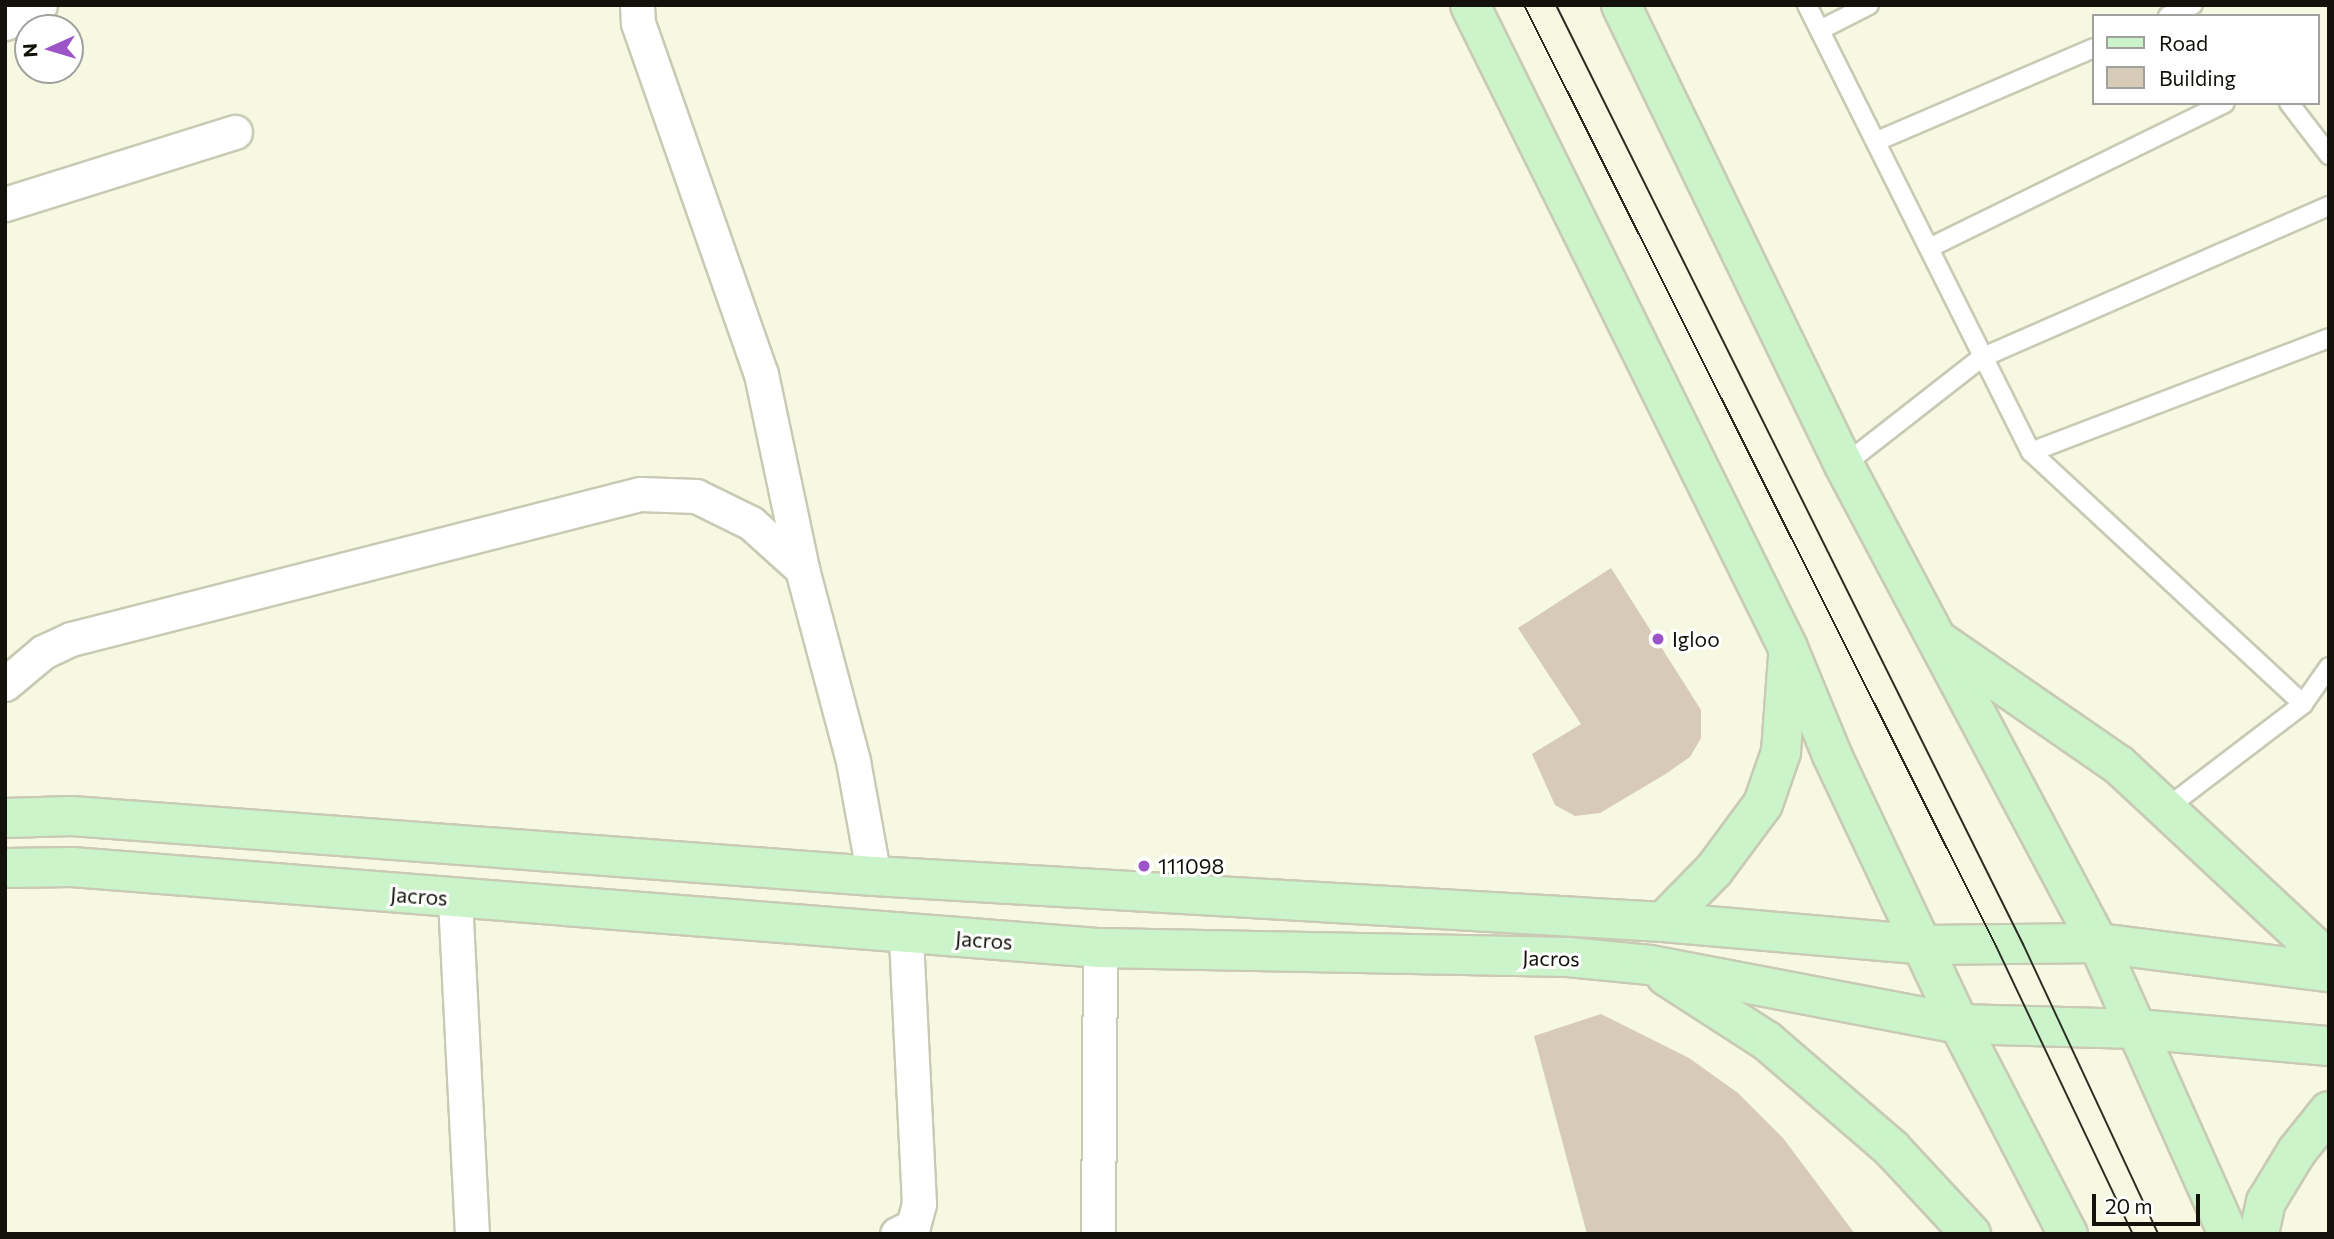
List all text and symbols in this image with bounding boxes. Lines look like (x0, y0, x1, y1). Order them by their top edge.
north arrow (14, 14, 84, 84)
legend (2092, 14, 2320, 105)
text: Road (2159, 30, 2208, 55)
text: N (18, 42, 42, 58)
text: Building (2159, 65, 2236, 90)
place label: Igloo (1672, 626, 1720, 652)
marker: Igloo (1650, 631, 1666, 647)
place label: 111098 (1158, 853, 1224, 879)
marker: 111098 (1136, 858, 1152, 874)
street label: Jacros (389, 881, 449, 911)
street label: Jacros (954, 925, 1014, 955)
street label: Jacros (1522, 945, 1580, 971)
scale bar (2096, 1180, 2204, 1224)
text: 20 m (2105, 1193, 2153, 1218)

